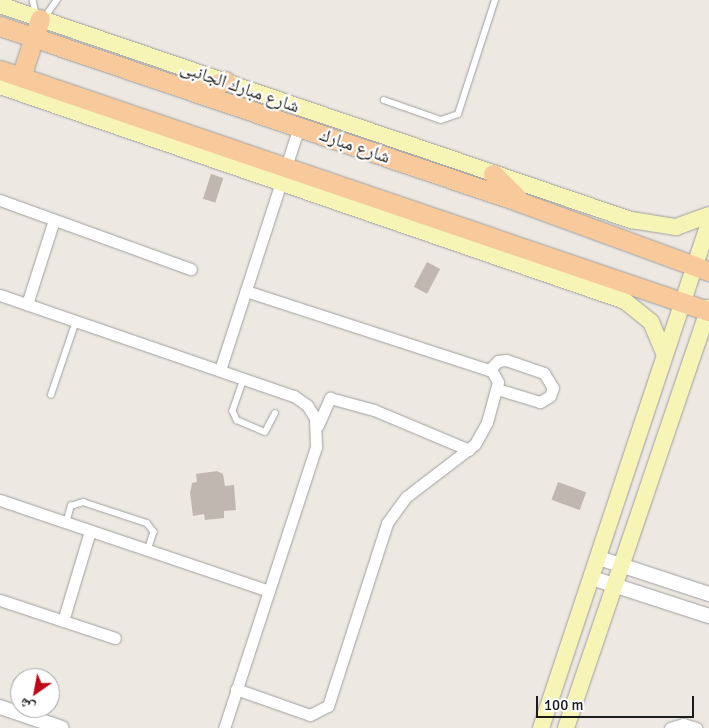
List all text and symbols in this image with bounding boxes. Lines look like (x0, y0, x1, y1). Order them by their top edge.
street label: شارع مبارك الجانبى (178, 57, 302, 117)
street label: شارع مبارك (317, 124, 393, 168)
north arrow (10, 668, 60, 718)
scale bar (539, 686, 696, 718)
text: ش (16, 694, 38, 716)
text: 100 m (544, 696, 584, 714)

